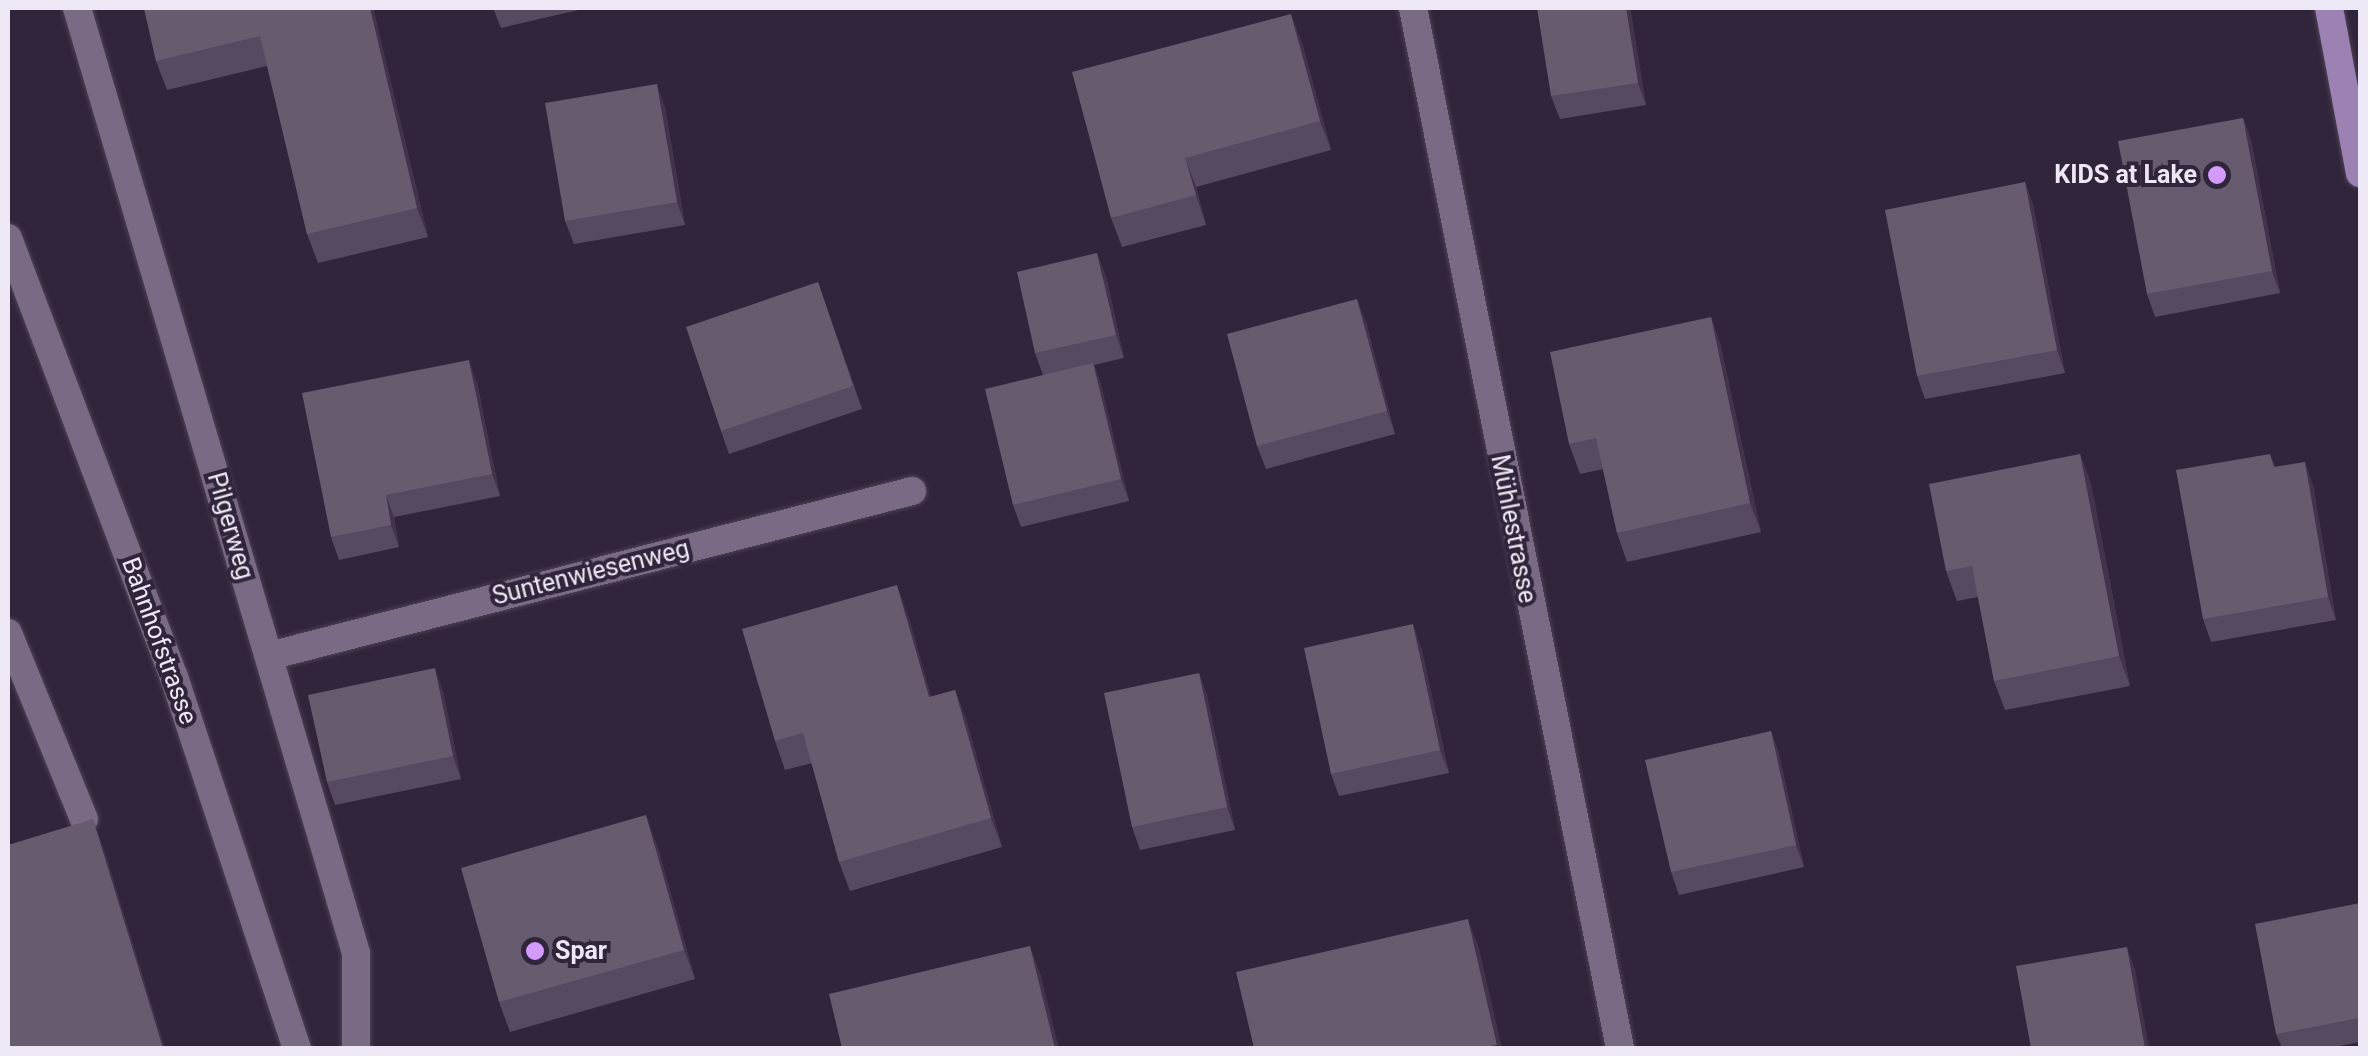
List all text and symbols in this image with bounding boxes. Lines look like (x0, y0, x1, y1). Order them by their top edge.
place label: KIDS at Lake (2054, 160, 2197, 190)
marker: KIDS at Lake (2206, 164, 2228, 186)
street label: Mühlestrasse (1484, 452, 1542, 606)
street label: Pilgerweg (200, 469, 260, 583)
street label: Suntenwiesenweg (489, 534, 693, 612)
street label: Bahnhofstrasse (115, 554, 203, 728)
place label: Spar (555, 936, 607, 966)
marker: Spar (524, 940, 546, 962)

